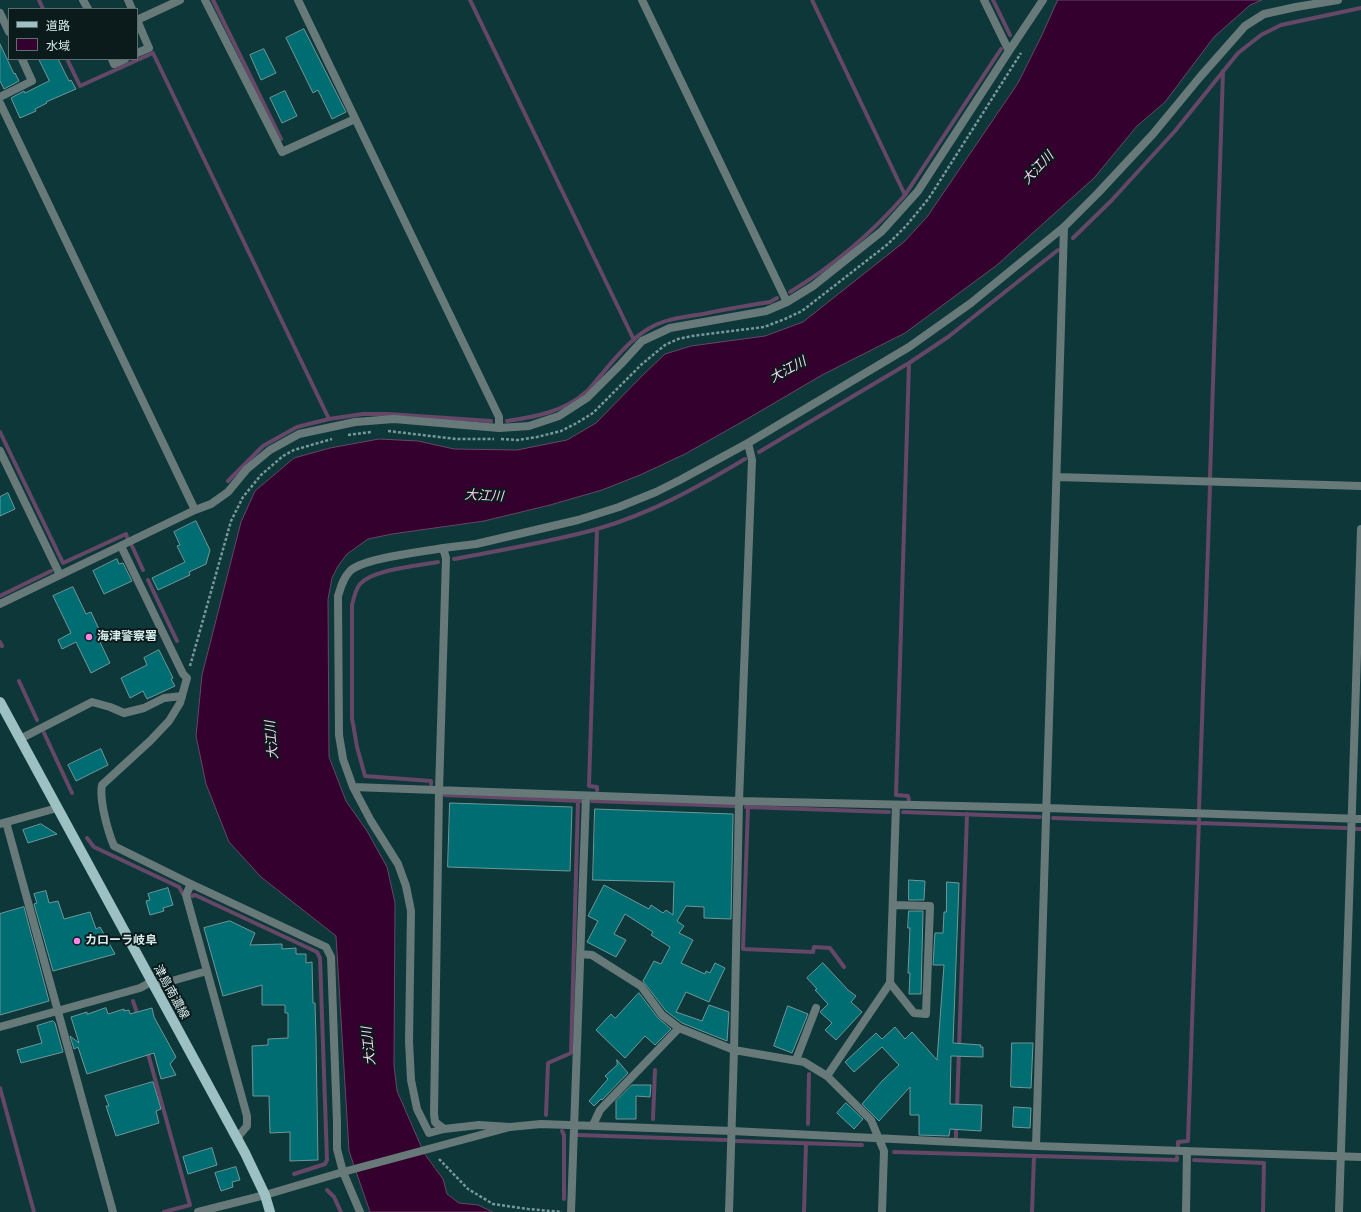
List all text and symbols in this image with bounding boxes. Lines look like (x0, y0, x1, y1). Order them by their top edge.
legend (8, 8, 138, 60)
text: 道路 (46, 19, 70, 33)
text: 水域 (46, 39, 70, 53)
water label: 大江川 (1019, 148, 1057, 188)
water label: 大江川 (767, 354, 809, 386)
water label: 大江川 (464, 487, 504, 505)
place label: 海津警察署 (97, 630, 157, 644)
marker: 海津警察署 (84, 632, 94, 642)
water label: 大江川 (263, 720, 281, 760)
place label: カローラ岐阜 (85, 934, 157, 948)
marker: カローラ岐阜 (72, 936, 82, 946)
street label: 津島南濃線 (150, 962, 192, 1022)
water label: 大江川 (359, 1026, 379, 1066)

